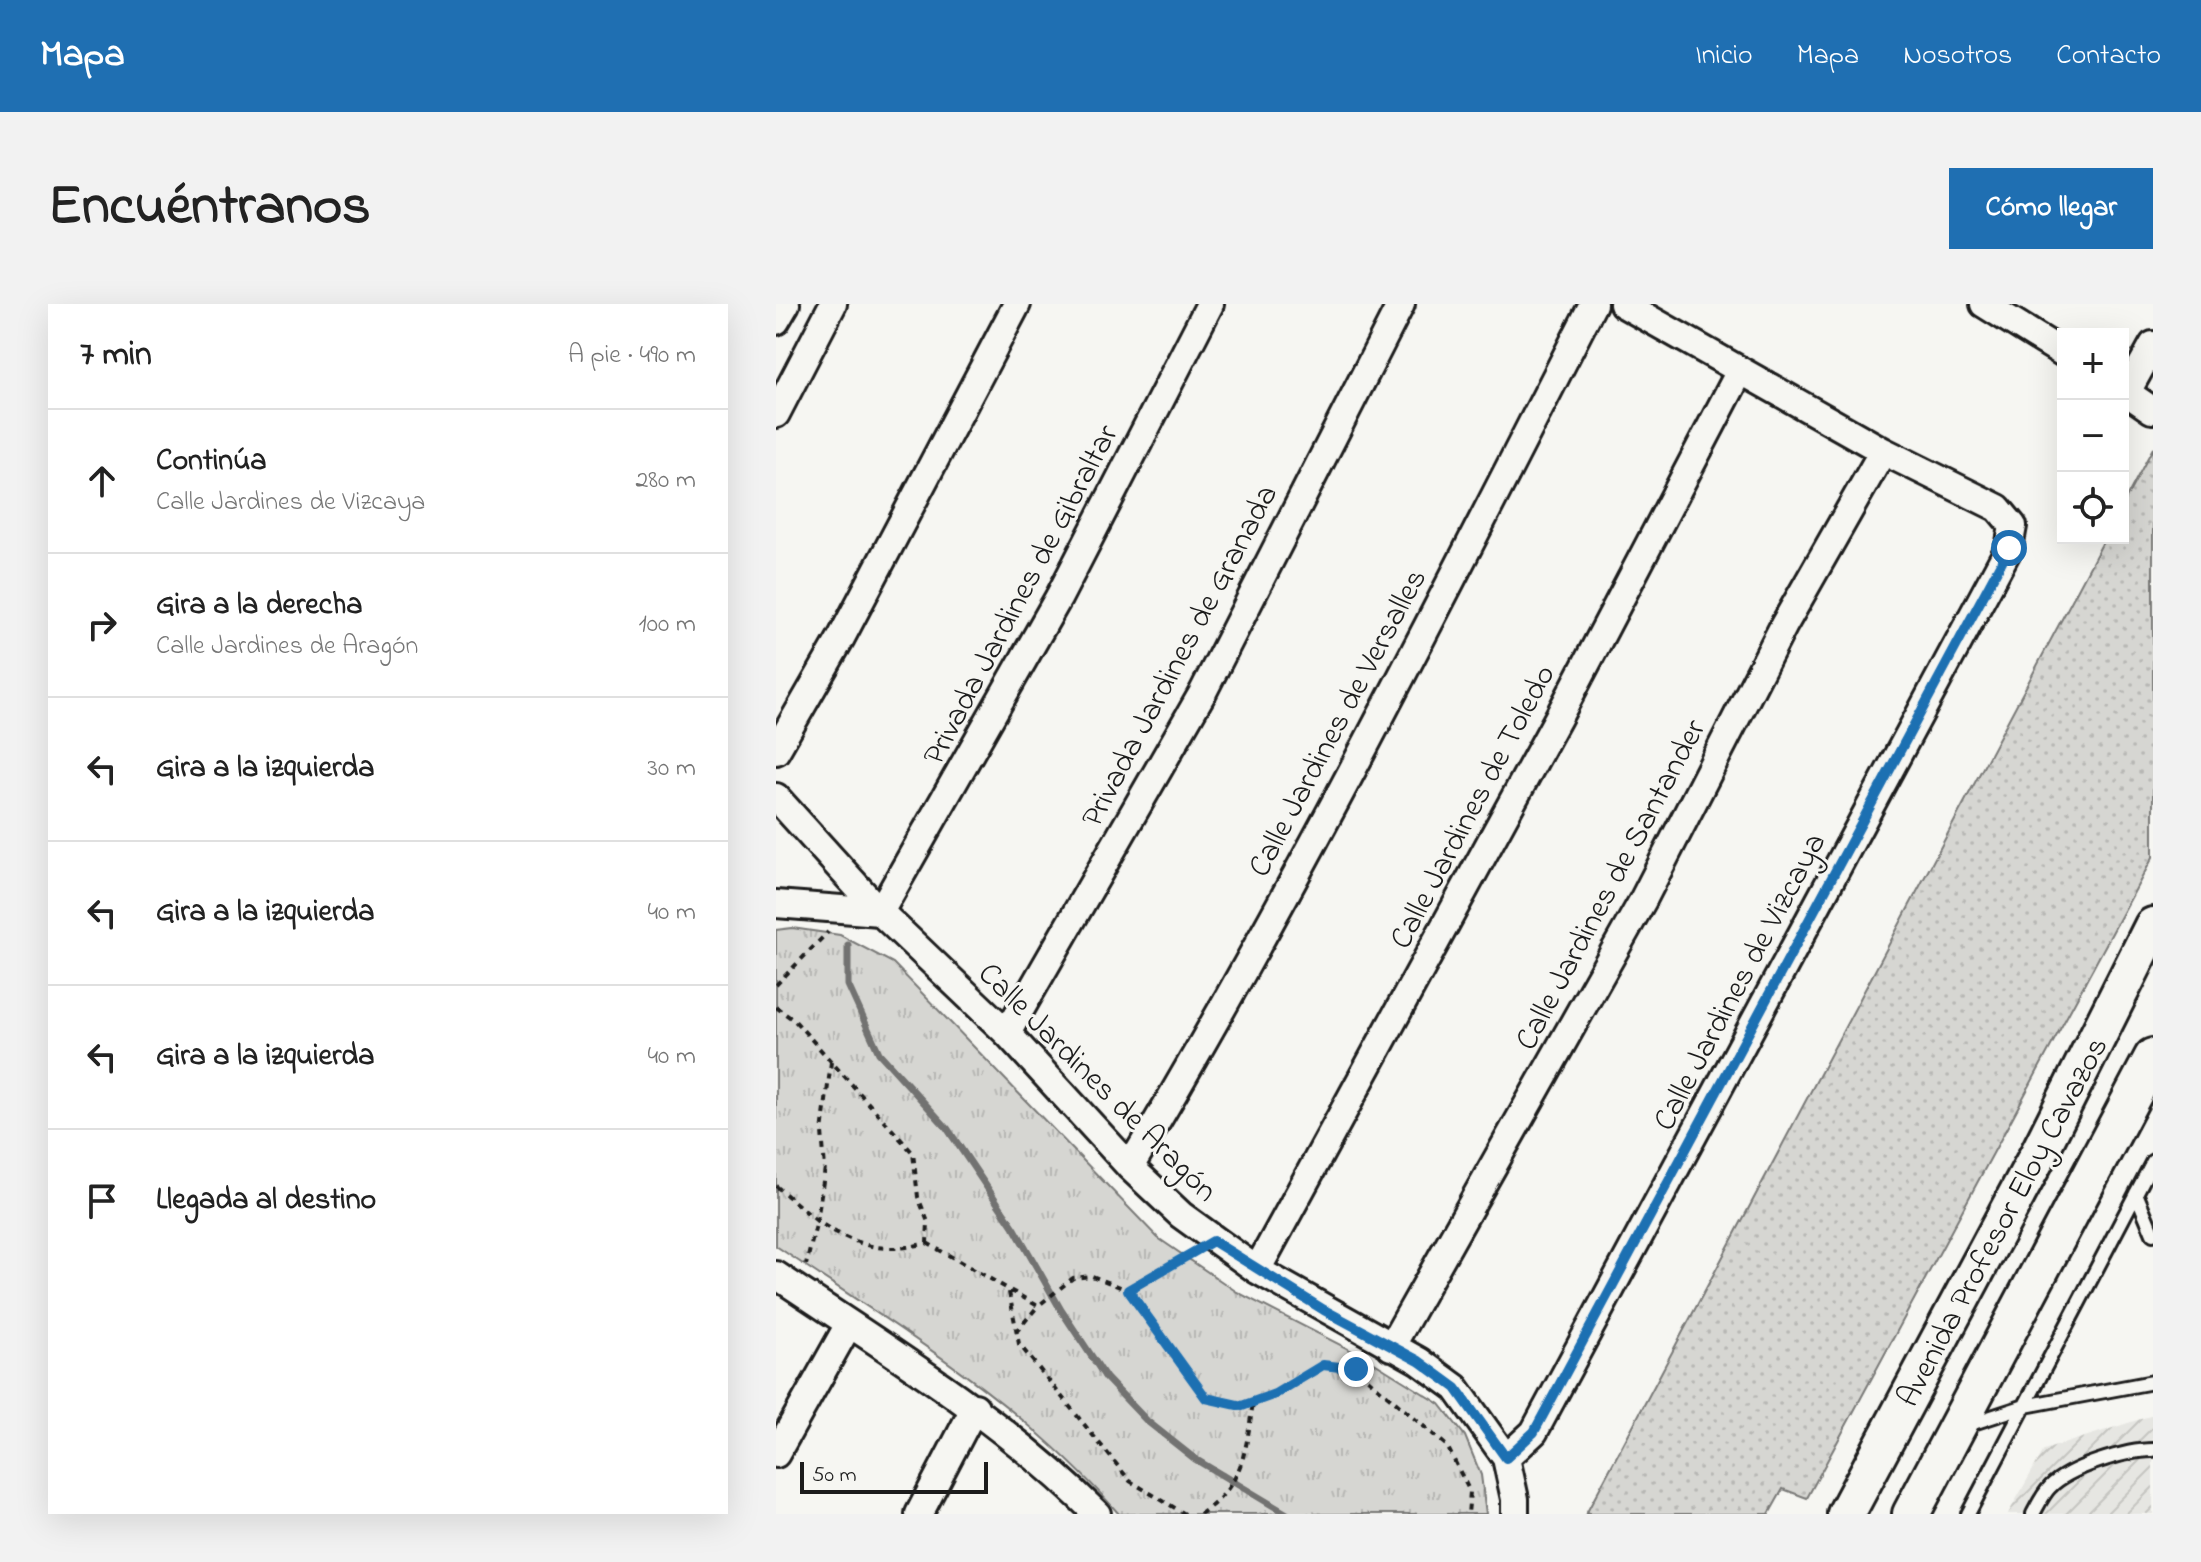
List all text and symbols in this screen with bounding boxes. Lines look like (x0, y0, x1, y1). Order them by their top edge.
text: Mapa (40, 28, 125, 84)
text: Inicio (1695, 36, 1753, 77)
text: Mapa (1797, 36, 1859, 77)
text: Nosotros (1903, 36, 2012, 77)
text: Contacto (2056, 36, 2161, 77)
text: Encuéntranos (48, 168, 371, 249)
button: Cómo llegar (1949, 168, 2153, 249)
map controls (2057, 328, 2129, 544)
button: + (2057, 328, 2129, 400)
text: 7 min (80, 331, 152, 381)
text: A pie · 490 m (568, 337, 696, 375)
button: − (2057, 400, 2129, 472)
street label: Privada Jardines de Gibraltar (912, 417, 1132, 774)
text: Continúa (156, 440, 266, 484)
icon: ahead (80, 459, 124, 503)
text: 280 m (635, 462, 696, 500)
button: locate (2057, 472, 2129, 544)
street label: Privada Jardines de Granada (1071, 477, 1292, 836)
text: Calle Jardines de Vizcaya (156, 484, 425, 522)
route start (1991, 530, 2027, 566)
street label: Calle Jardines de Versalles (1238, 561, 1440, 886)
text: Gira a la derecha (156, 584, 362, 628)
icon: right (80, 603, 124, 647)
text: 100 m (639, 606, 696, 644)
text: Calle Jardines de Aragón (156, 628, 418, 666)
street label: Calle Jardines de Toledo (1379, 657, 1569, 958)
street label: Calle Jardines de Santander (1505, 712, 1719, 1060)
icon: left (80, 747, 124, 791)
text: Gira a la izquierda (156, 747, 374, 791)
text: 30 m (647, 750, 696, 788)
street label: Calle Jardines de Vizcaya (1643, 825, 1840, 1140)
icon: left (80, 891, 124, 935)
text: Gira a la izquierda (156, 891, 374, 935)
text: 40 m (647, 894, 696, 932)
street label: Calle Jardines de Aragón (966, 953, 1227, 1214)
street label: Avenida Profesor Eloy Cavazos (1886, 1029, 2122, 1416)
icon: left (80, 1035, 124, 1079)
text: Gira a la izquierda (156, 1035, 374, 1079)
text: 40 m (647, 1038, 696, 1076)
icon: arrive (80, 1179, 124, 1223)
text: Llegada al destino (156, 1179, 376, 1223)
route end (1338, 1351, 1374, 1387)
scale bar (800, 1458, 988, 1494)
text: 50 m (812, 1460, 857, 1492)

